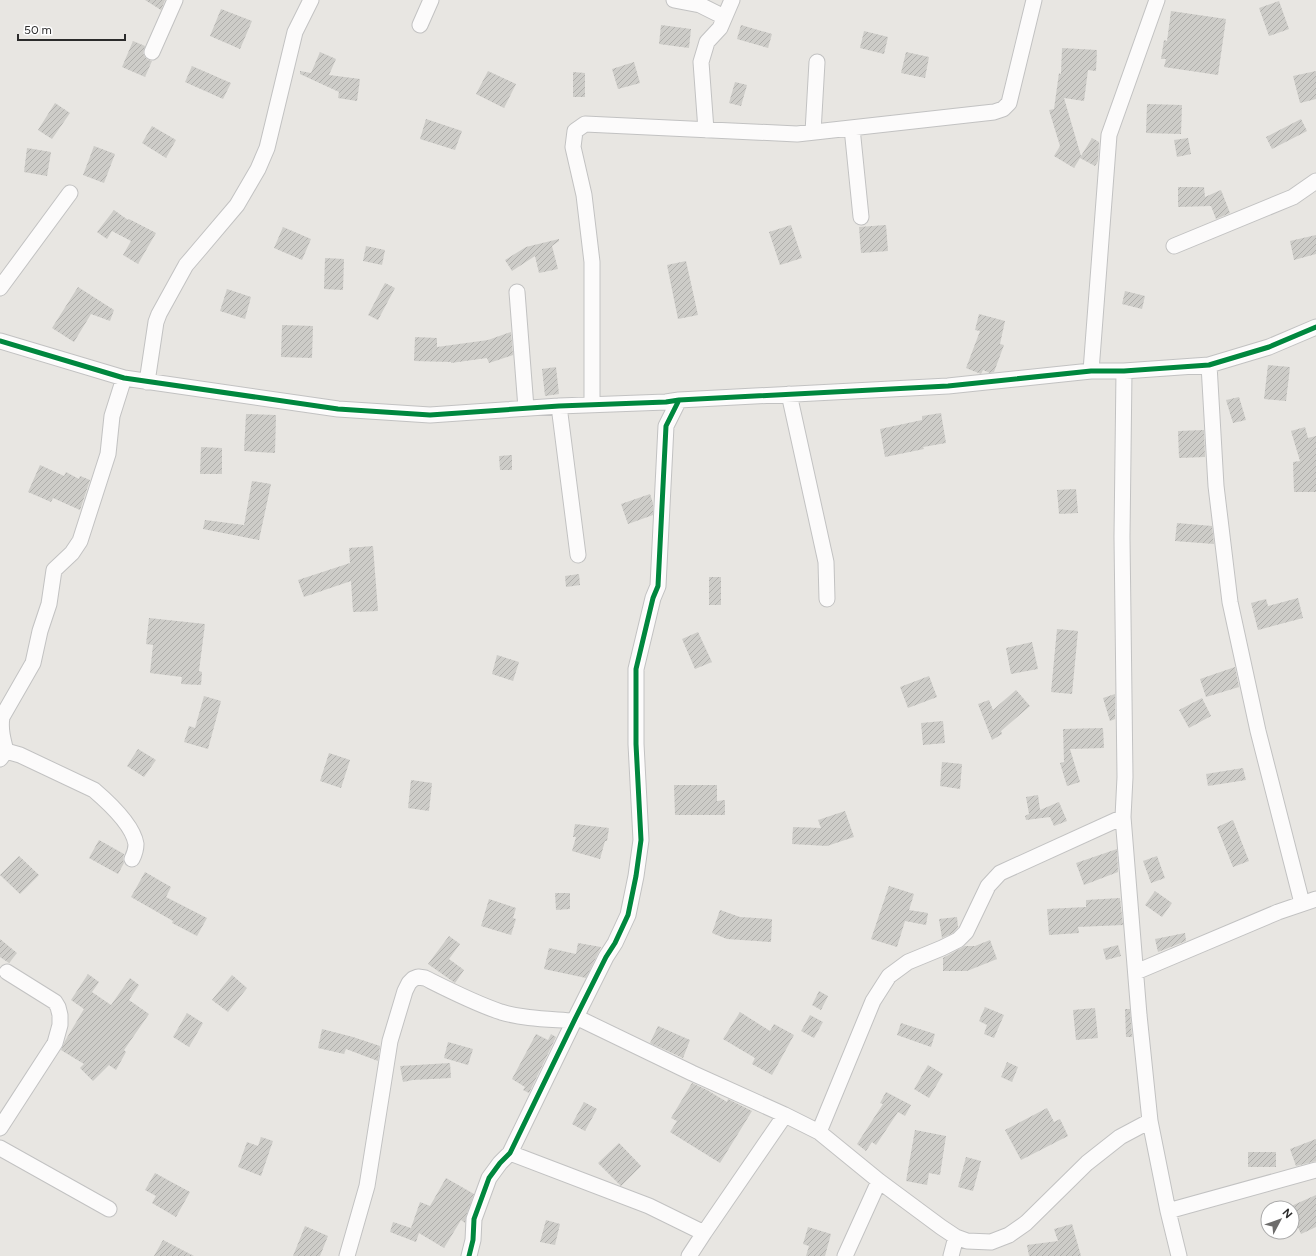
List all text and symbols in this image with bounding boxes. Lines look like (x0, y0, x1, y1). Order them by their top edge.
scale bar (18, 16, 125, 42)
text: 50 m (24, 23, 52, 37)
north arrow (1260, 1200, 1300, 1240)
text: N (1279, 1206, 1295, 1221)

